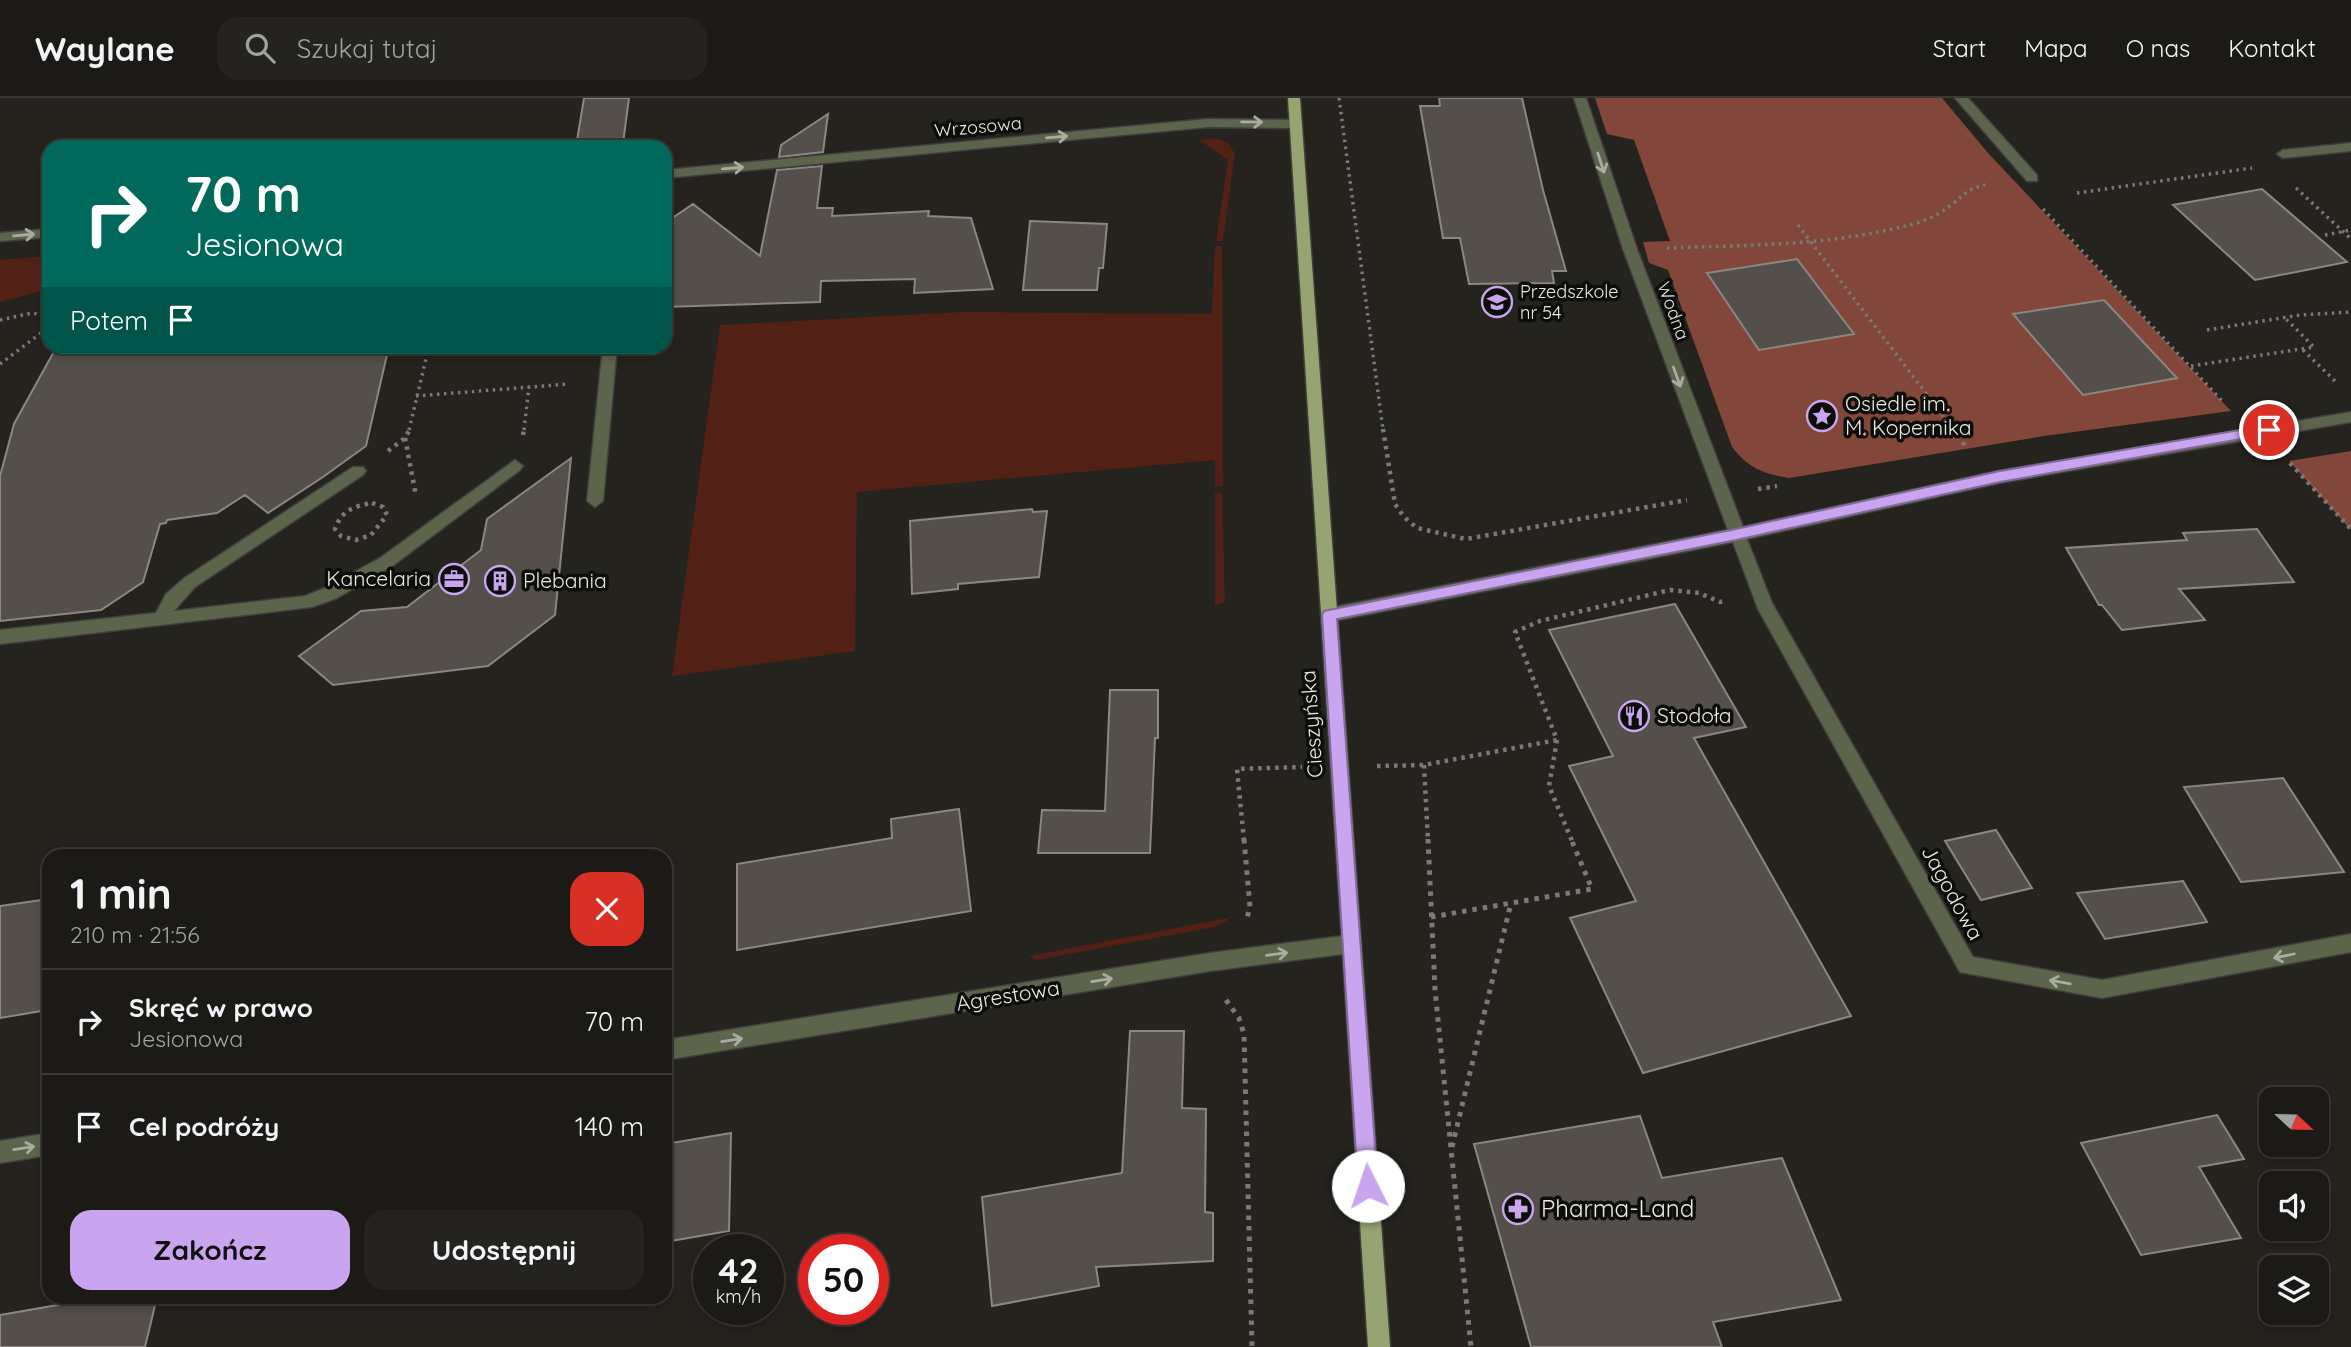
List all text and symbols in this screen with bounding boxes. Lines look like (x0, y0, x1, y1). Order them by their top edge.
search box (217, 17, 707, 80)
text: Waylane (35, 28, 175, 69)
icon: search (241, 29, 279, 67)
text: Szukaj tutaj (297, 32, 437, 65)
text: Start (1933, 33, 1986, 63)
text: Mapa (2024, 33, 2088, 63)
text: O nas (2126, 33, 2190, 63)
text: Kontakt (2228, 33, 2316, 63)
street label: Wrzosowa (933, 111, 1023, 142)
one-way arrow (1240, 115, 1263, 129)
one-way arrow (1045, 130, 1068, 143)
one-way arrow (1596, 151, 1608, 173)
one-way arrow (721, 161, 744, 174)
text: 70 m (185, 163, 301, 224)
icon: right (70, 168, 161, 259)
text: Jesionowa (185, 224, 344, 264)
one-way arrow (13, 228, 35, 241)
street label: Wodna (1652, 279, 1695, 343)
place label: Przedszkole nr 54 (1520, 280, 1618, 324)
school or university icon: Przedszkole nr 54 (1480, 285, 1514, 319)
icon: arrive (162, 301, 200, 339)
text: Potem (70, 304, 148, 337)
one-way arrow (1672, 366, 1684, 388)
place label: Osiedle im. M. Kopernika (1845, 390, 1972, 440)
place icon: Osiedle im. M. Kopernika (1805, 399, 1839, 433)
pin (2239, 400, 2299, 460)
icon: arrive (2250, 411, 2288, 449)
office icon: Kancelaria (437, 562, 471, 596)
building icon: Plebania (483, 564, 517, 598)
place label: Kancelaria (326, 565, 431, 591)
place label: Plebania (523, 567, 607, 593)
street label: Cieszyńska (1294, 669, 1328, 779)
restaurant icon: Stodoła (1617, 699, 1651, 733)
place label: Stodoła (1657, 702, 1732, 728)
street label: Jagodowa (1916, 841, 1989, 944)
text: 1 min (70, 867, 172, 920)
button: close (570, 872, 644, 946)
text: 210 m · 21:56 (70, 920, 200, 949)
one-way arrow (1266, 947, 1288, 960)
one-way arrow (2273, 949, 2296, 963)
one-way arrow (1090, 973, 1113, 986)
street label: Agrestowa (954, 974, 1061, 1016)
one-way arrow (2049, 975, 2072, 988)
text: Skręć w prawo (129, 991, 313, 1024)
icon: right (70, 1003, 108, 1041)
text: 70 m (584, 1005, 644, 1038)
text: Jesionowa (129, 1024, 243, 1053)
one-way arrow (721, 1033, 743, 1046)
north arrow (2259, 1087, 2329, 1157)
map controls (2259, 1087, 2329, 1325)
icon: arrive (70, 1108, 108, 1146)
text: Cel podróży (129, 1110, 279, 1143)
text: 140 m (575, 1110, 644, 1143)
one-way arrow (13, 1141, 35, 1154)
position arrow (1331, 1149, 1405, 1223)
button: sound (2259, 1171, 2329, 1241)
pharmacy icon: Pharma-Land (1501, 1192, 1535, 1226)
place label: Pharma-Land (1541, 1193, 1694, 1223)
button: Zakończ (70, 1210, 350, 1290)
button: Udostępnij (364, 1210, 644, 1290)
speed limit sign: 50 (798, 1234, 889, 1325)
text: 42 (718, 1248, 759, 1292)
button: layers (2259, 1255, 2329, 1325)
text: km/h (716, 1285, 761, 1308)

